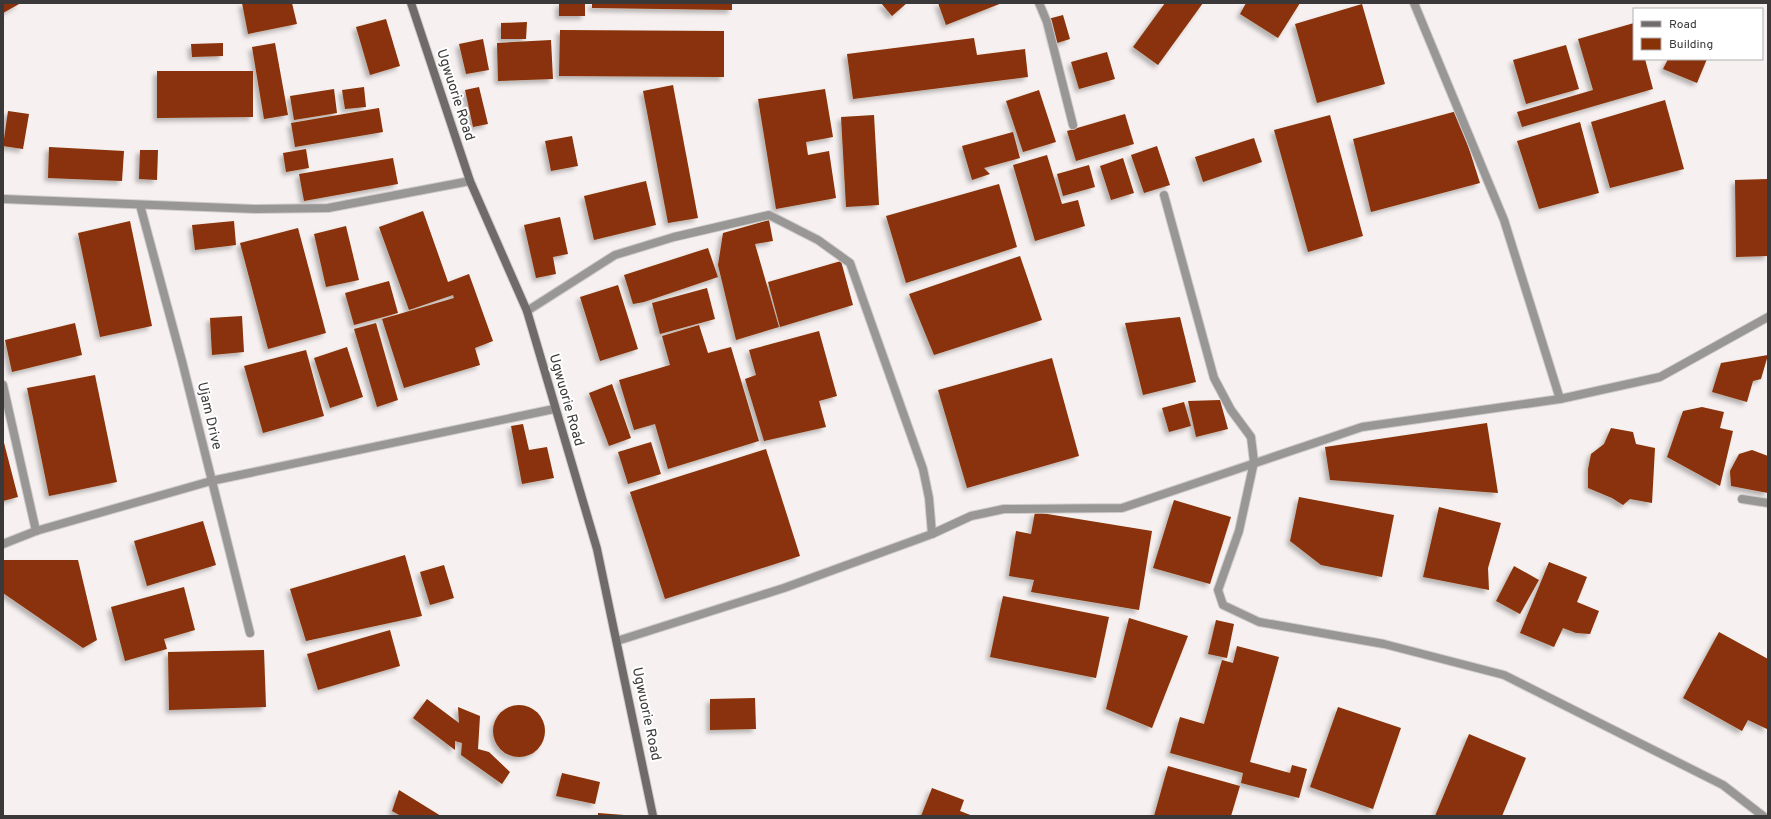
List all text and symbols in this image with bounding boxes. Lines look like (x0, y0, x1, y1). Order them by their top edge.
legend (1633, 8, 1763, 60)
text: Road (1669, 17, 1697, 33)
text: Building (1669, 37, 1713, 53)
street label: Ugwuorie Road (432, 47, 478, 143)
street label: Ugwuorie Road (545, 352, 587, 448)
street label: Ujam Drive (193, 380, 225, 452)
street label: Ugwuorie Road (628, 666, 664, 762)

